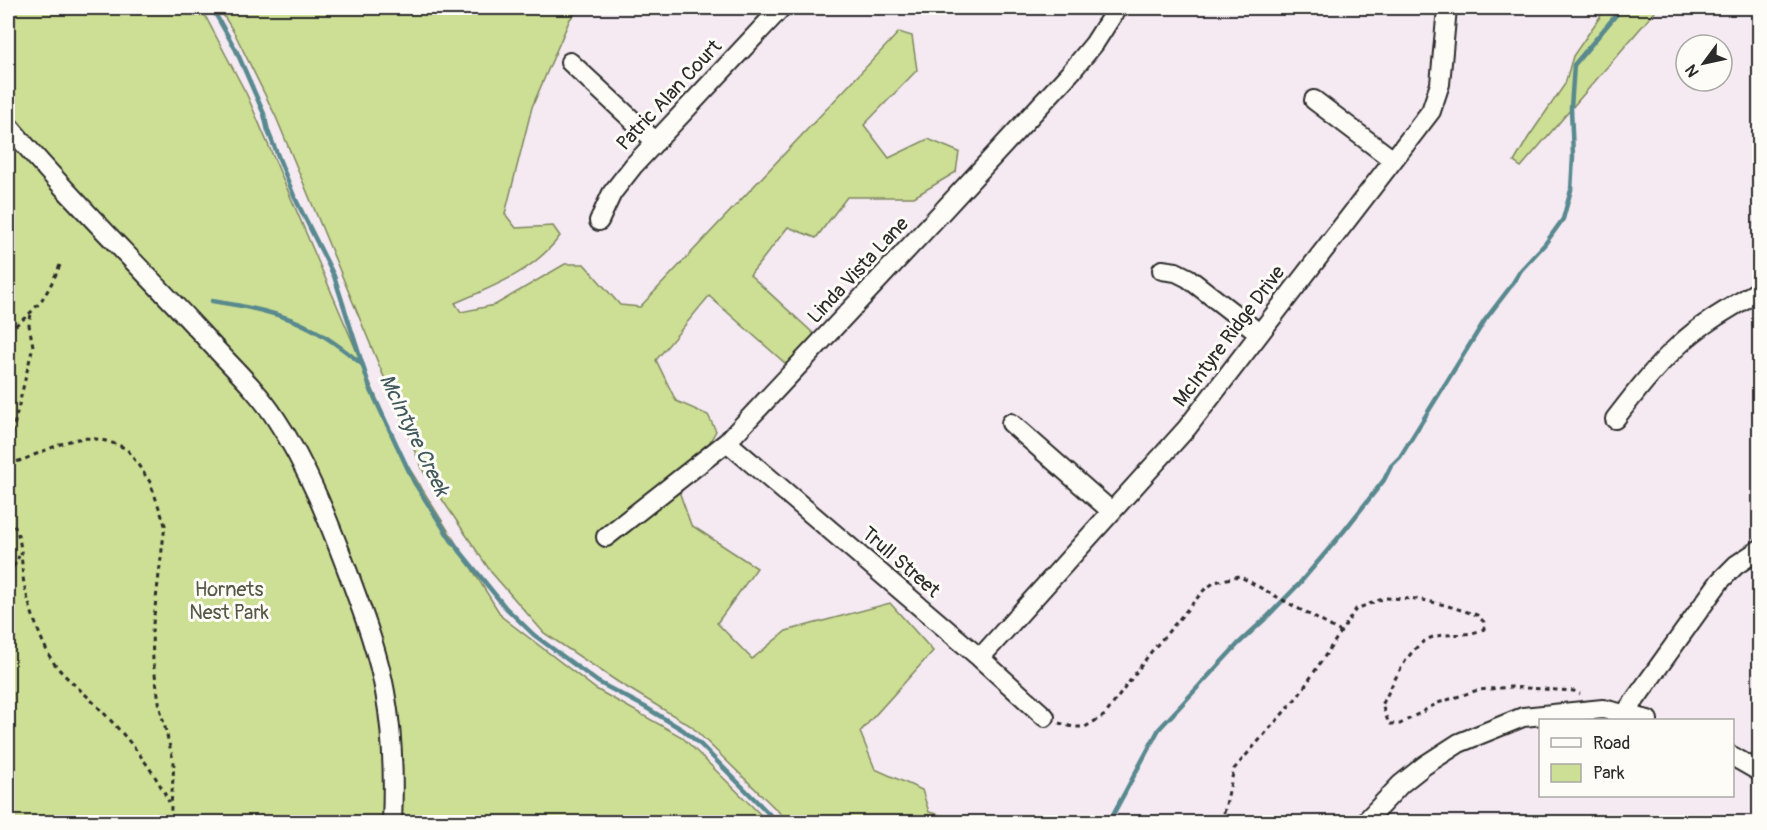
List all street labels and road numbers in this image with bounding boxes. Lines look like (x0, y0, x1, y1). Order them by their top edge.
street label: Patric Alan Court (611, 34, 727, 156)
street label: Linda Vista Lane (802, 211, 914, 329)
street label: McIntyre Ridge Drive (1168, 260, 1290, 412)
street label: Trull Street (857, 521, 946, 603)

